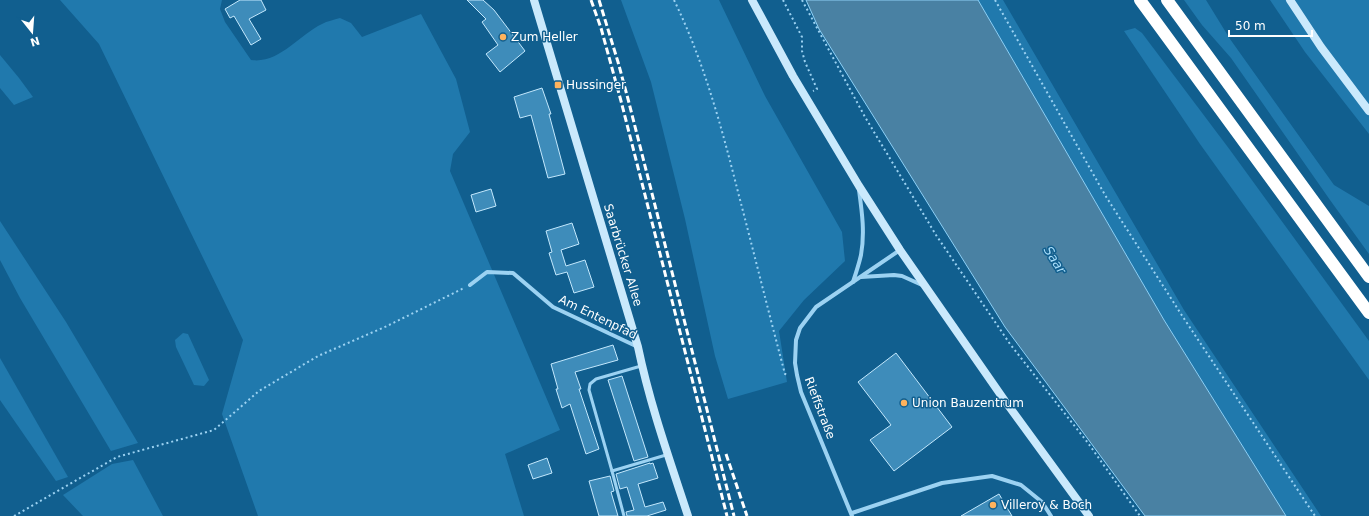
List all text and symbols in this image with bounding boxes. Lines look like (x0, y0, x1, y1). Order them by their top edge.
north arrow (12, 12, 52, 52)
scale bar (1229, 12, 1312, 38)
text: 50 m (1235, 19, 1266, 33)
place label: Zum Heller (511, 30, 578, 44)
marker: Zum Heller (498, 32, 508, 42)
text: N (28, 34, 41, 49)
place label: Hussinger (566, 78, 626, 92)
marker: Hussinger (553, 80, 563, 90)
street label: Saarbrücker Allee (601, 202, 645, 308)
water label: Saar (1041, 244, 1070, 278)
street label: Am Entenpfad (557, 292, 639, 342)
street label: Rieffstraße (802, 375, 838, 441)
place label: Union Bauzentrum (912, 396, 1024, 410)
marker: Union Bauzentrum (899, 398, 909, 408)
place label: Villeroy & Boch (1001, 498, 1092, 512)
marker: Villeroy & Boch (988, 500, 998, 510)

